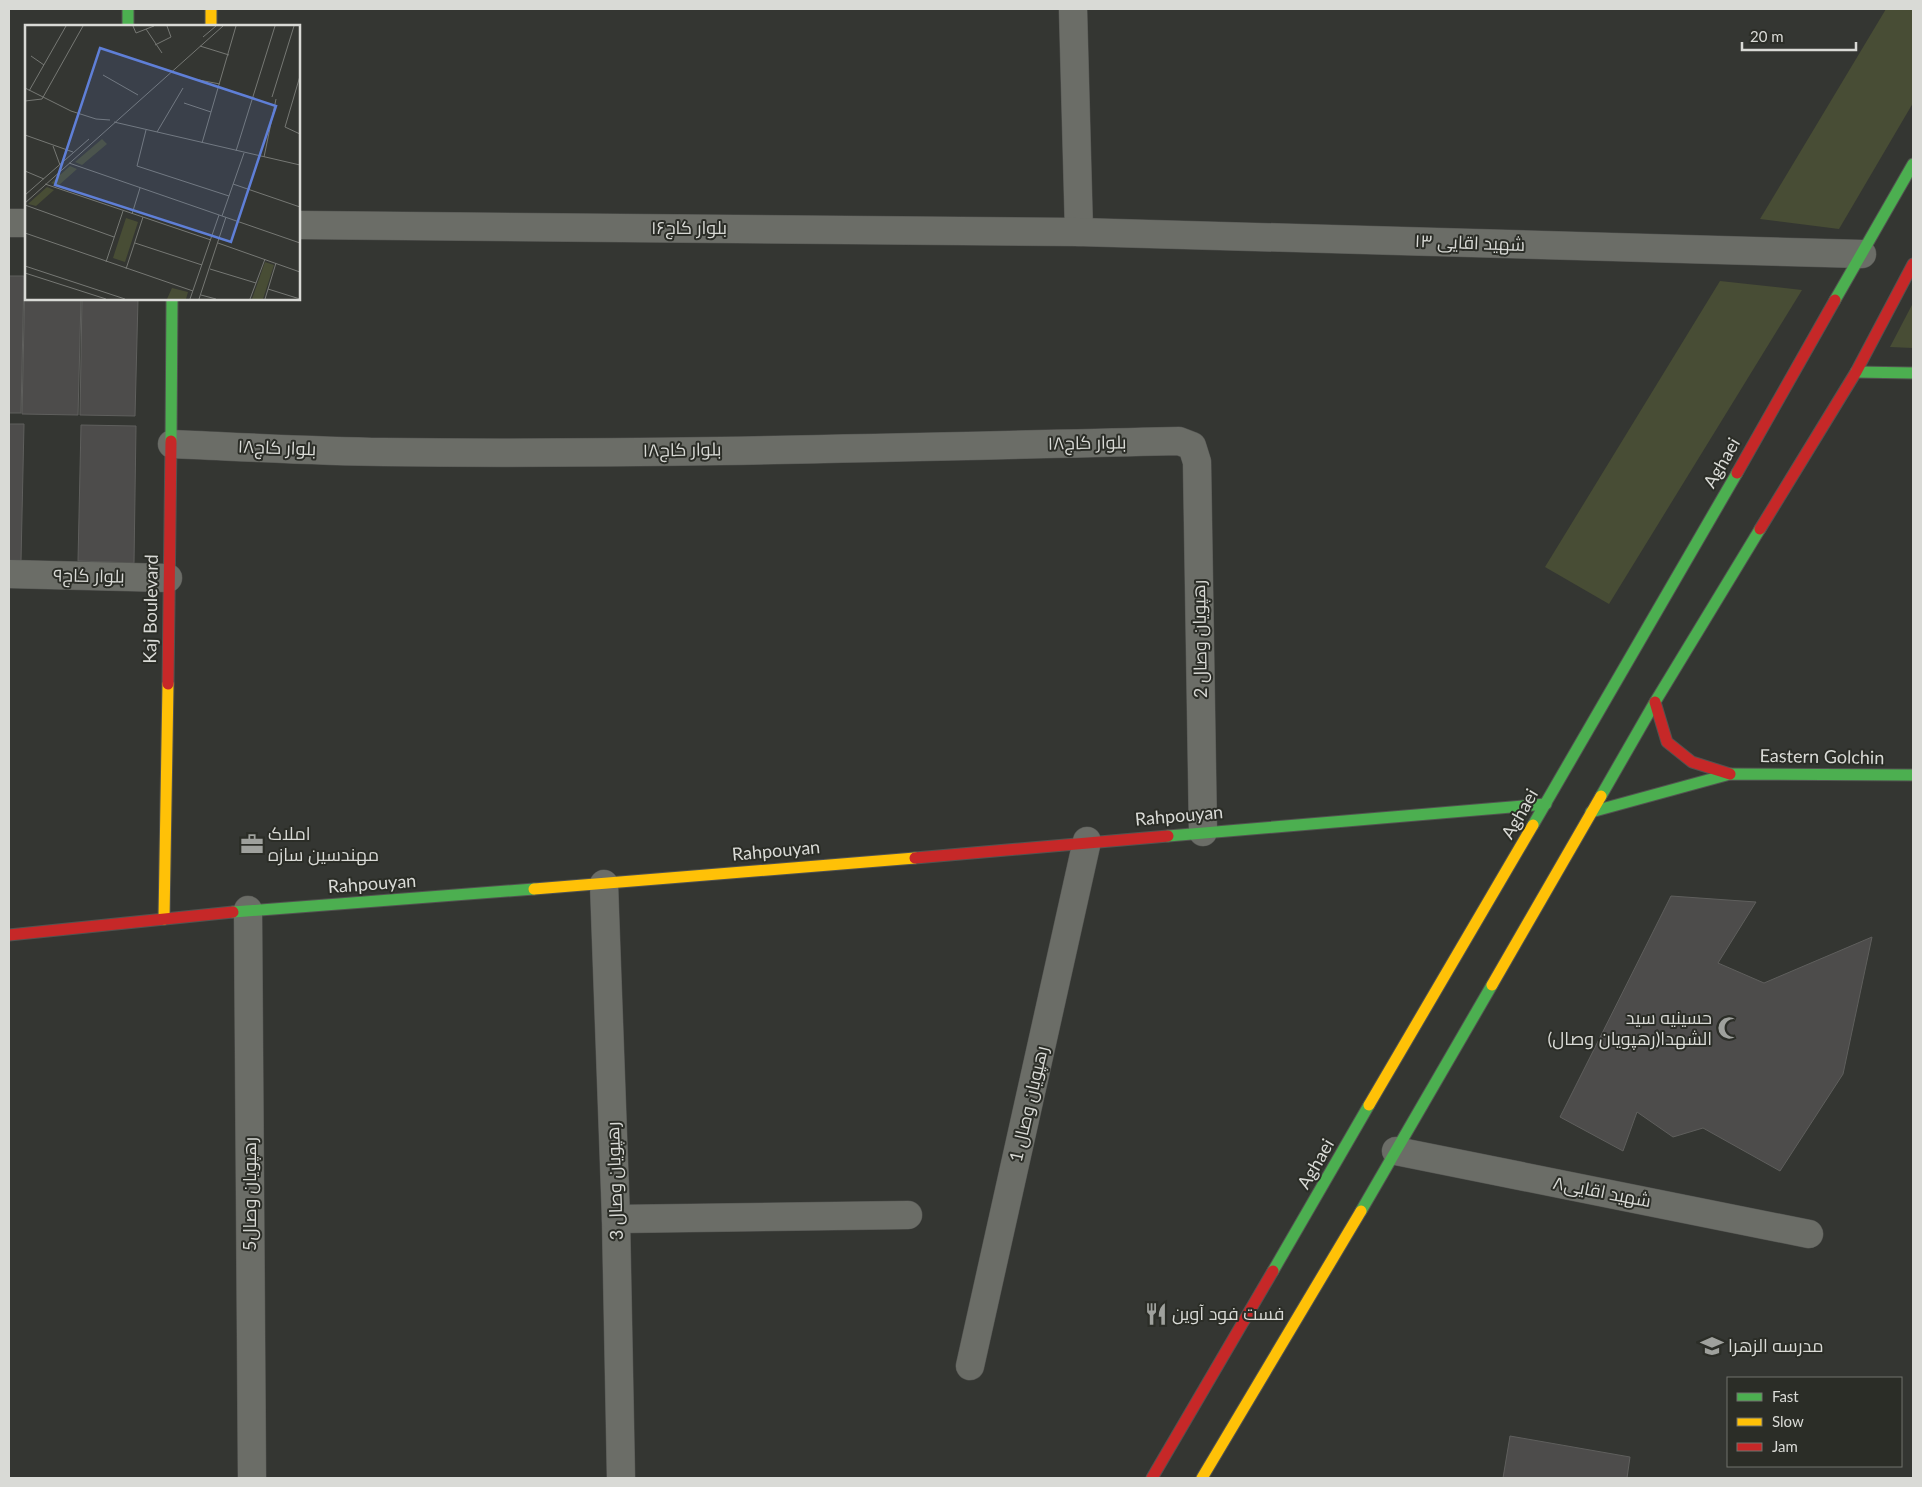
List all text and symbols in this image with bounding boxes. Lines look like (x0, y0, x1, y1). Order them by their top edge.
scale bar (1742, 20, 1856, 52)
inset map (25, 25, 300, 300)
text: 20 m (1750, 27, 1784, 45)
street label: بلوار کاج۱۶ (651, 216, 727, 240)
street label: شهید اقایی ۱۳ (1414, 229, 1526, 256)
street label: بلوار کاج۱۸ (1047, 430, 1127, 456)
street label: Aghaei (1698, 433, 1744, 492)
street label: بلوار کاج۱۸ (237, 435, 317, 461)
street label: بلوار کاج۱۸ (642, 437, 722, 463)
street label: Kaj Boulevard (138, 554, 162, 664)
street label: بلوار کاج۹ (53, 563, 125, 589)
street label: 2 رهپویان وصال (1187, 580, 1212, 698)
street label: Eastern Golchin (1760, 744, 1885, 768)
street label: Aghaei (1496, 784, 1542, 843)
street label: Rahpouyan (1134, 800, 1224, 830)
place label: املاک مهندسین سازه (268, 822, 379, 866)
office icon: املاک مهندسین سازه (239, 831, 265, 857)
street label: Rahpouyan (731, 835, 821, 865)
street label: Rahpouyan (327, 869, 417, 897)
place label: حسینیه سید الشهدا(رهپویان وصال) (1547, 1006, 1712, 1050)
mosque icon: حسینیه سید الشهدا(رهپویان وصال) (1716, 1015, 1742, 1041)
street label: 1 رهپویان وصال (1004, 1044, 1053, 1164)
street label: 3 رهپویان وصال (601, 1121, 628, 1241)
street label: Aghaei (1292, 1134, 1338, 1193)
street label: رهپویان وصال5 (238, 1137, 261, 1251)
street label: شهید اقایی۸ (1551, 1171, 1653, 1212)
restaurant icon: فست فود آوین (1143, 1301, 1169, 1327)
place label: فست فود آوین (1172, 1302, 1284, 1325)
school or university icon: مدرسه الزهرا (1699, 1333, 1725, 1359)
place label: مدرسه الزهرا (1728, 1334, 1824, 1357)
legend (1727, 1377, 1902, 1467)
text: Fast (1772, 1387, 1799, 1405)
text: Slow (1772, 1412, 1804, 1430)
text: Jam (1772, 1437, 1798, 1455)

